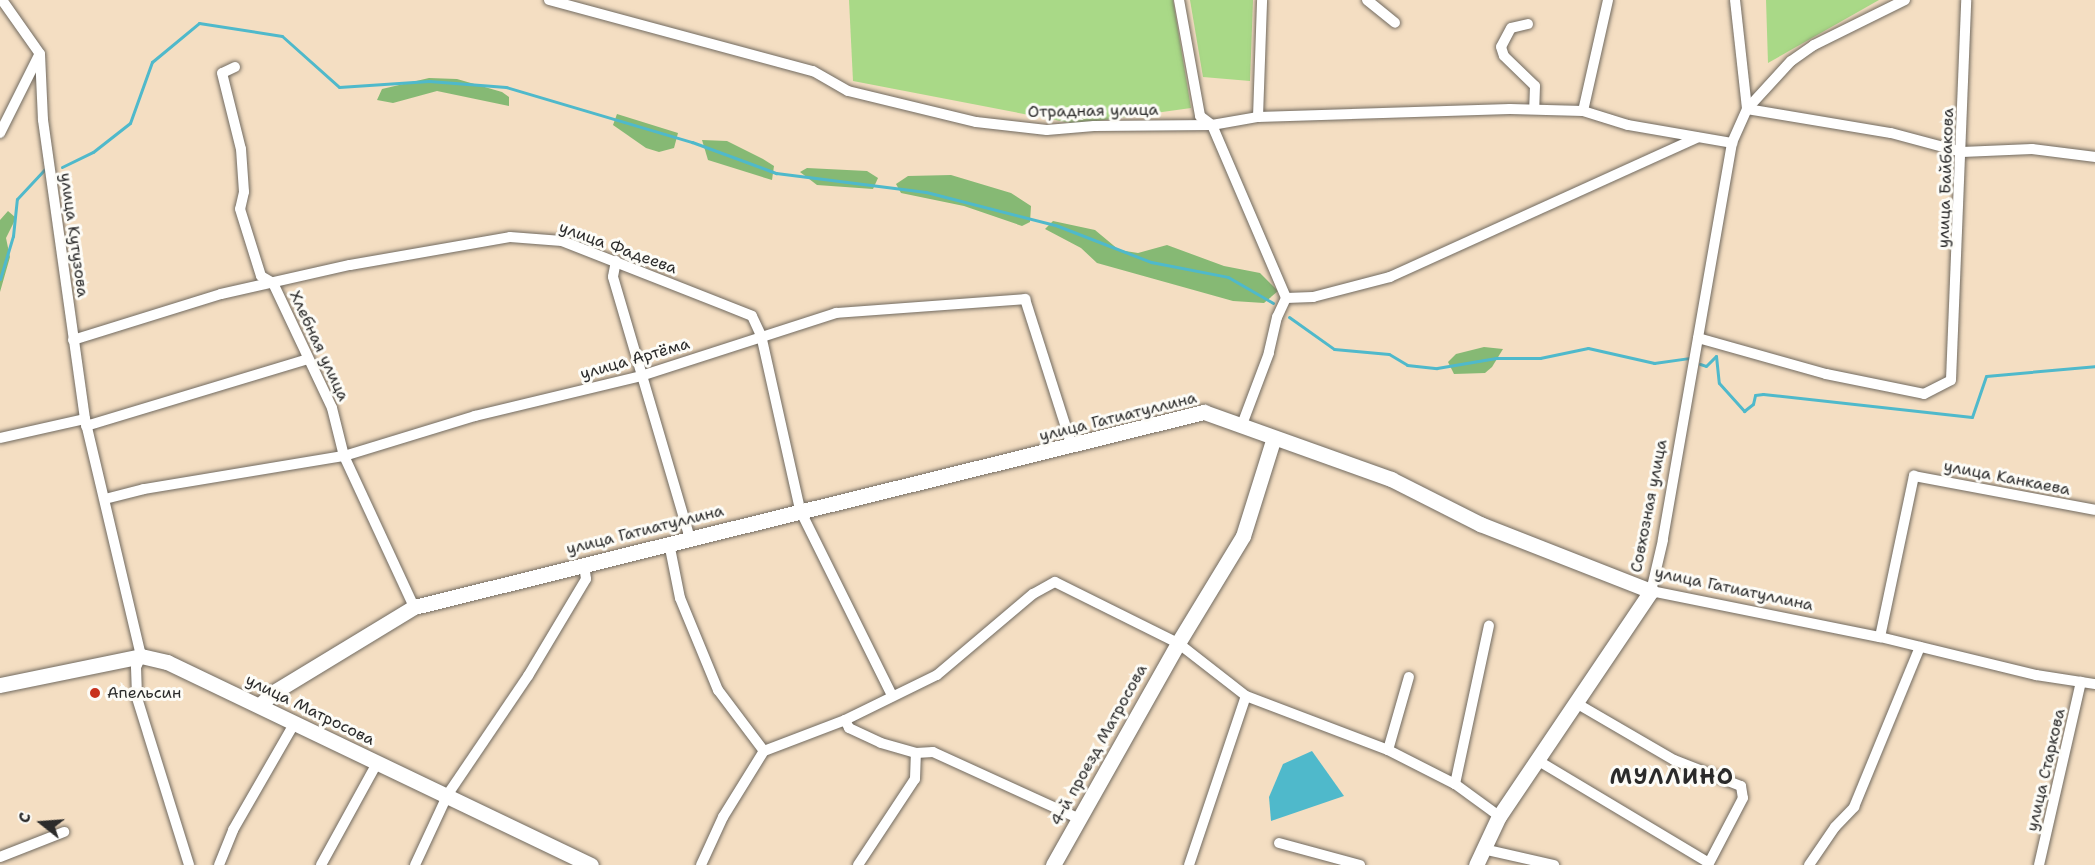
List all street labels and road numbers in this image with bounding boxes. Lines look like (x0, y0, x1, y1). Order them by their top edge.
street label: Отрадная улица (1027, 100, 1159, 122)
street label: улица Байбакова (1934, 108, 1958, 248)
street label: улица Кутузова (56, 172, 92, 298)
street label: улица Фадеева (556, 218, 680, 278)
street label: Хлебная улица (285, 288, 353, 404)
street label: улица Артёма (578, 334, 692, 384)
street label: улица Гатиатуллина (1037, 388, 1199, 446)
street label: Совхозная улица (1627, 438, 1671, 574)
street label: улица Канкаева (1942, 456, 2072, 500)
street label: улица Гатиатуллина (564, 501, 726, 559)
street label: улица Гатиатуллина (1653, 563, 1815, 615)
street label: 4-й проезд Матросова (1047, 661, 1151, 829)
street label: улица Матросова (242, 670, 378, 750)
street label: улица Старкова (2023, 707, 2069, 833)

